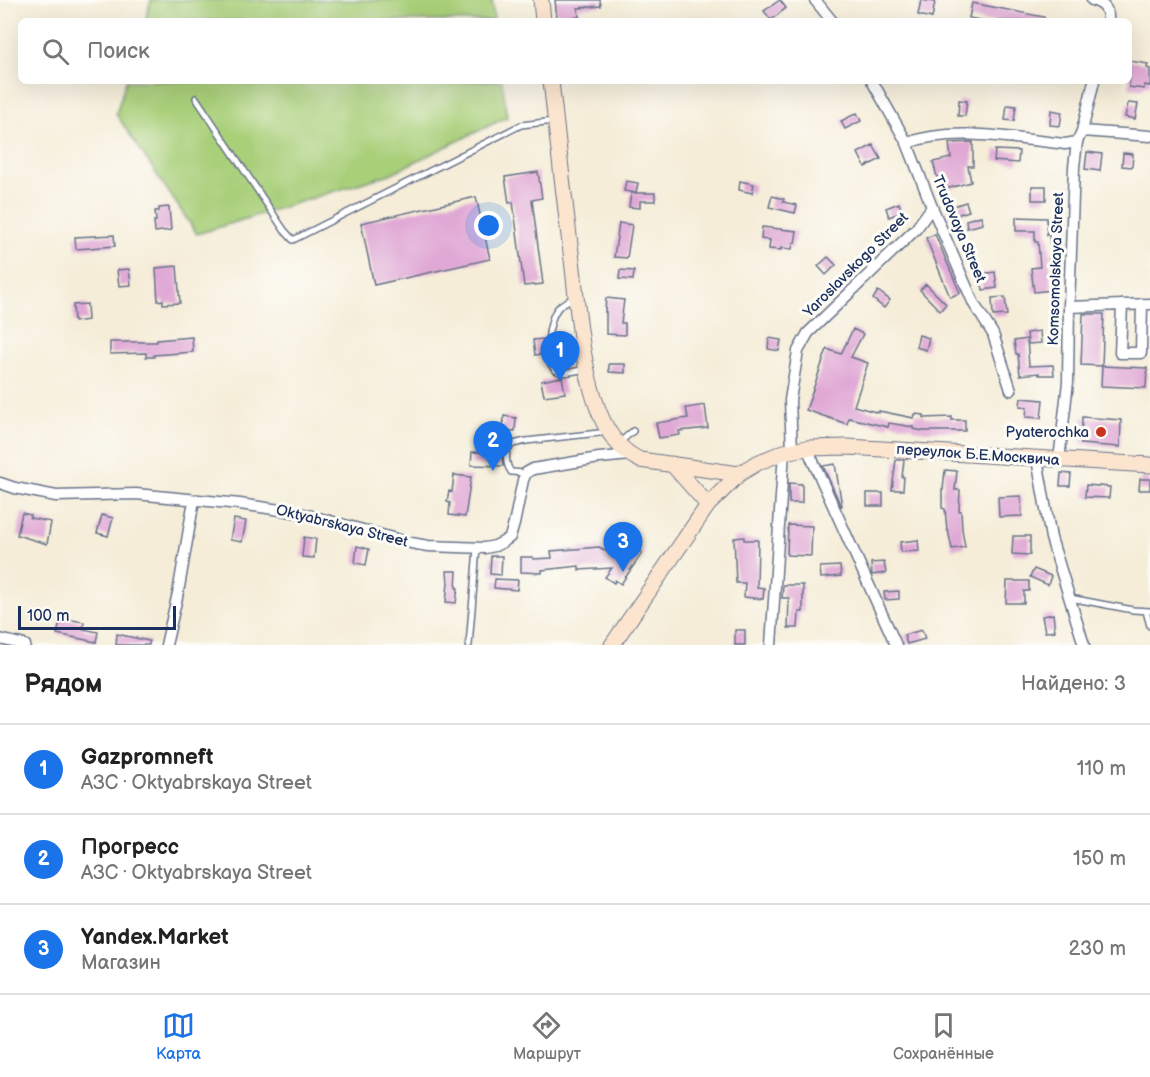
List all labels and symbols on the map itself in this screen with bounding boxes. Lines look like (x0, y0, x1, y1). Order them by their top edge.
street label: Trudovaya Street (928, 173, 990, 286)
street label: Komsomolskaya Street (1044, 192, 1068, 346)
street label: Yaroslavskogo Street (799, 208, 913, 322)
your location (474, 211, 503, 240)
pin: 1 (540, 332, 580, 381)
pin: 2 (474, 422, 512, 471)
place label: Pyaterochka (1006, 423, 1089, 442)
marker: Pyaterochka (1094, 425, 1108, 439)
street label: переулок Б.Е.Москвича (896, 440, 1060, 470)
street label: Oktyabrskaya Street (274, 500, 410, 552)
pin: 3 (604, 522, 642, 572)
scale bar (18, 603, 176, 630)

